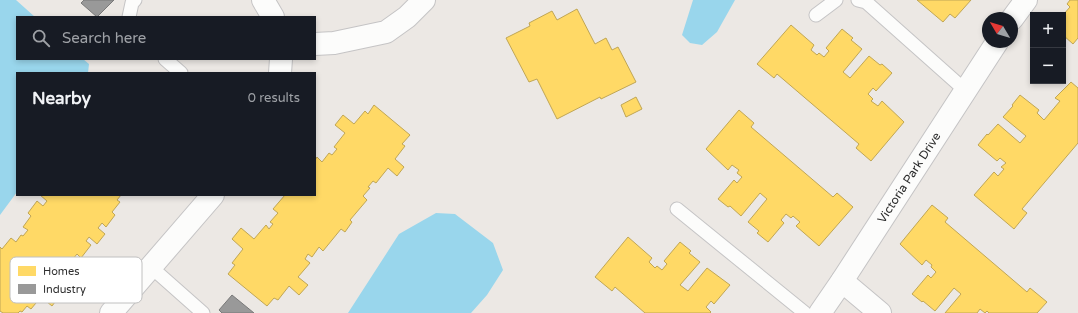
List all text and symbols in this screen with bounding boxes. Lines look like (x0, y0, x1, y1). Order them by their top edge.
north arrow (982, 12, 1018, 48)
map controls (1030, 12, 1066, 84)
button: + (1030, 12, 1066, 48)
search box (16, 16, 316, 60)
icon: search (30, 27, 52, 49)
text: Search here (62, 29, 146, 47)
button: − (1030, 48, 1066, 84)
text: Nearby (32, 88, 91, 109)
text: 0 results (248, 90, 300, 106)
street label: Victoria Park Drive (874, 130, 944, 226)
legend (10, 257, 142, 303)
text: Homes (43, 265, 79, 278)
text: Industry (43, 283, 86, 296)

